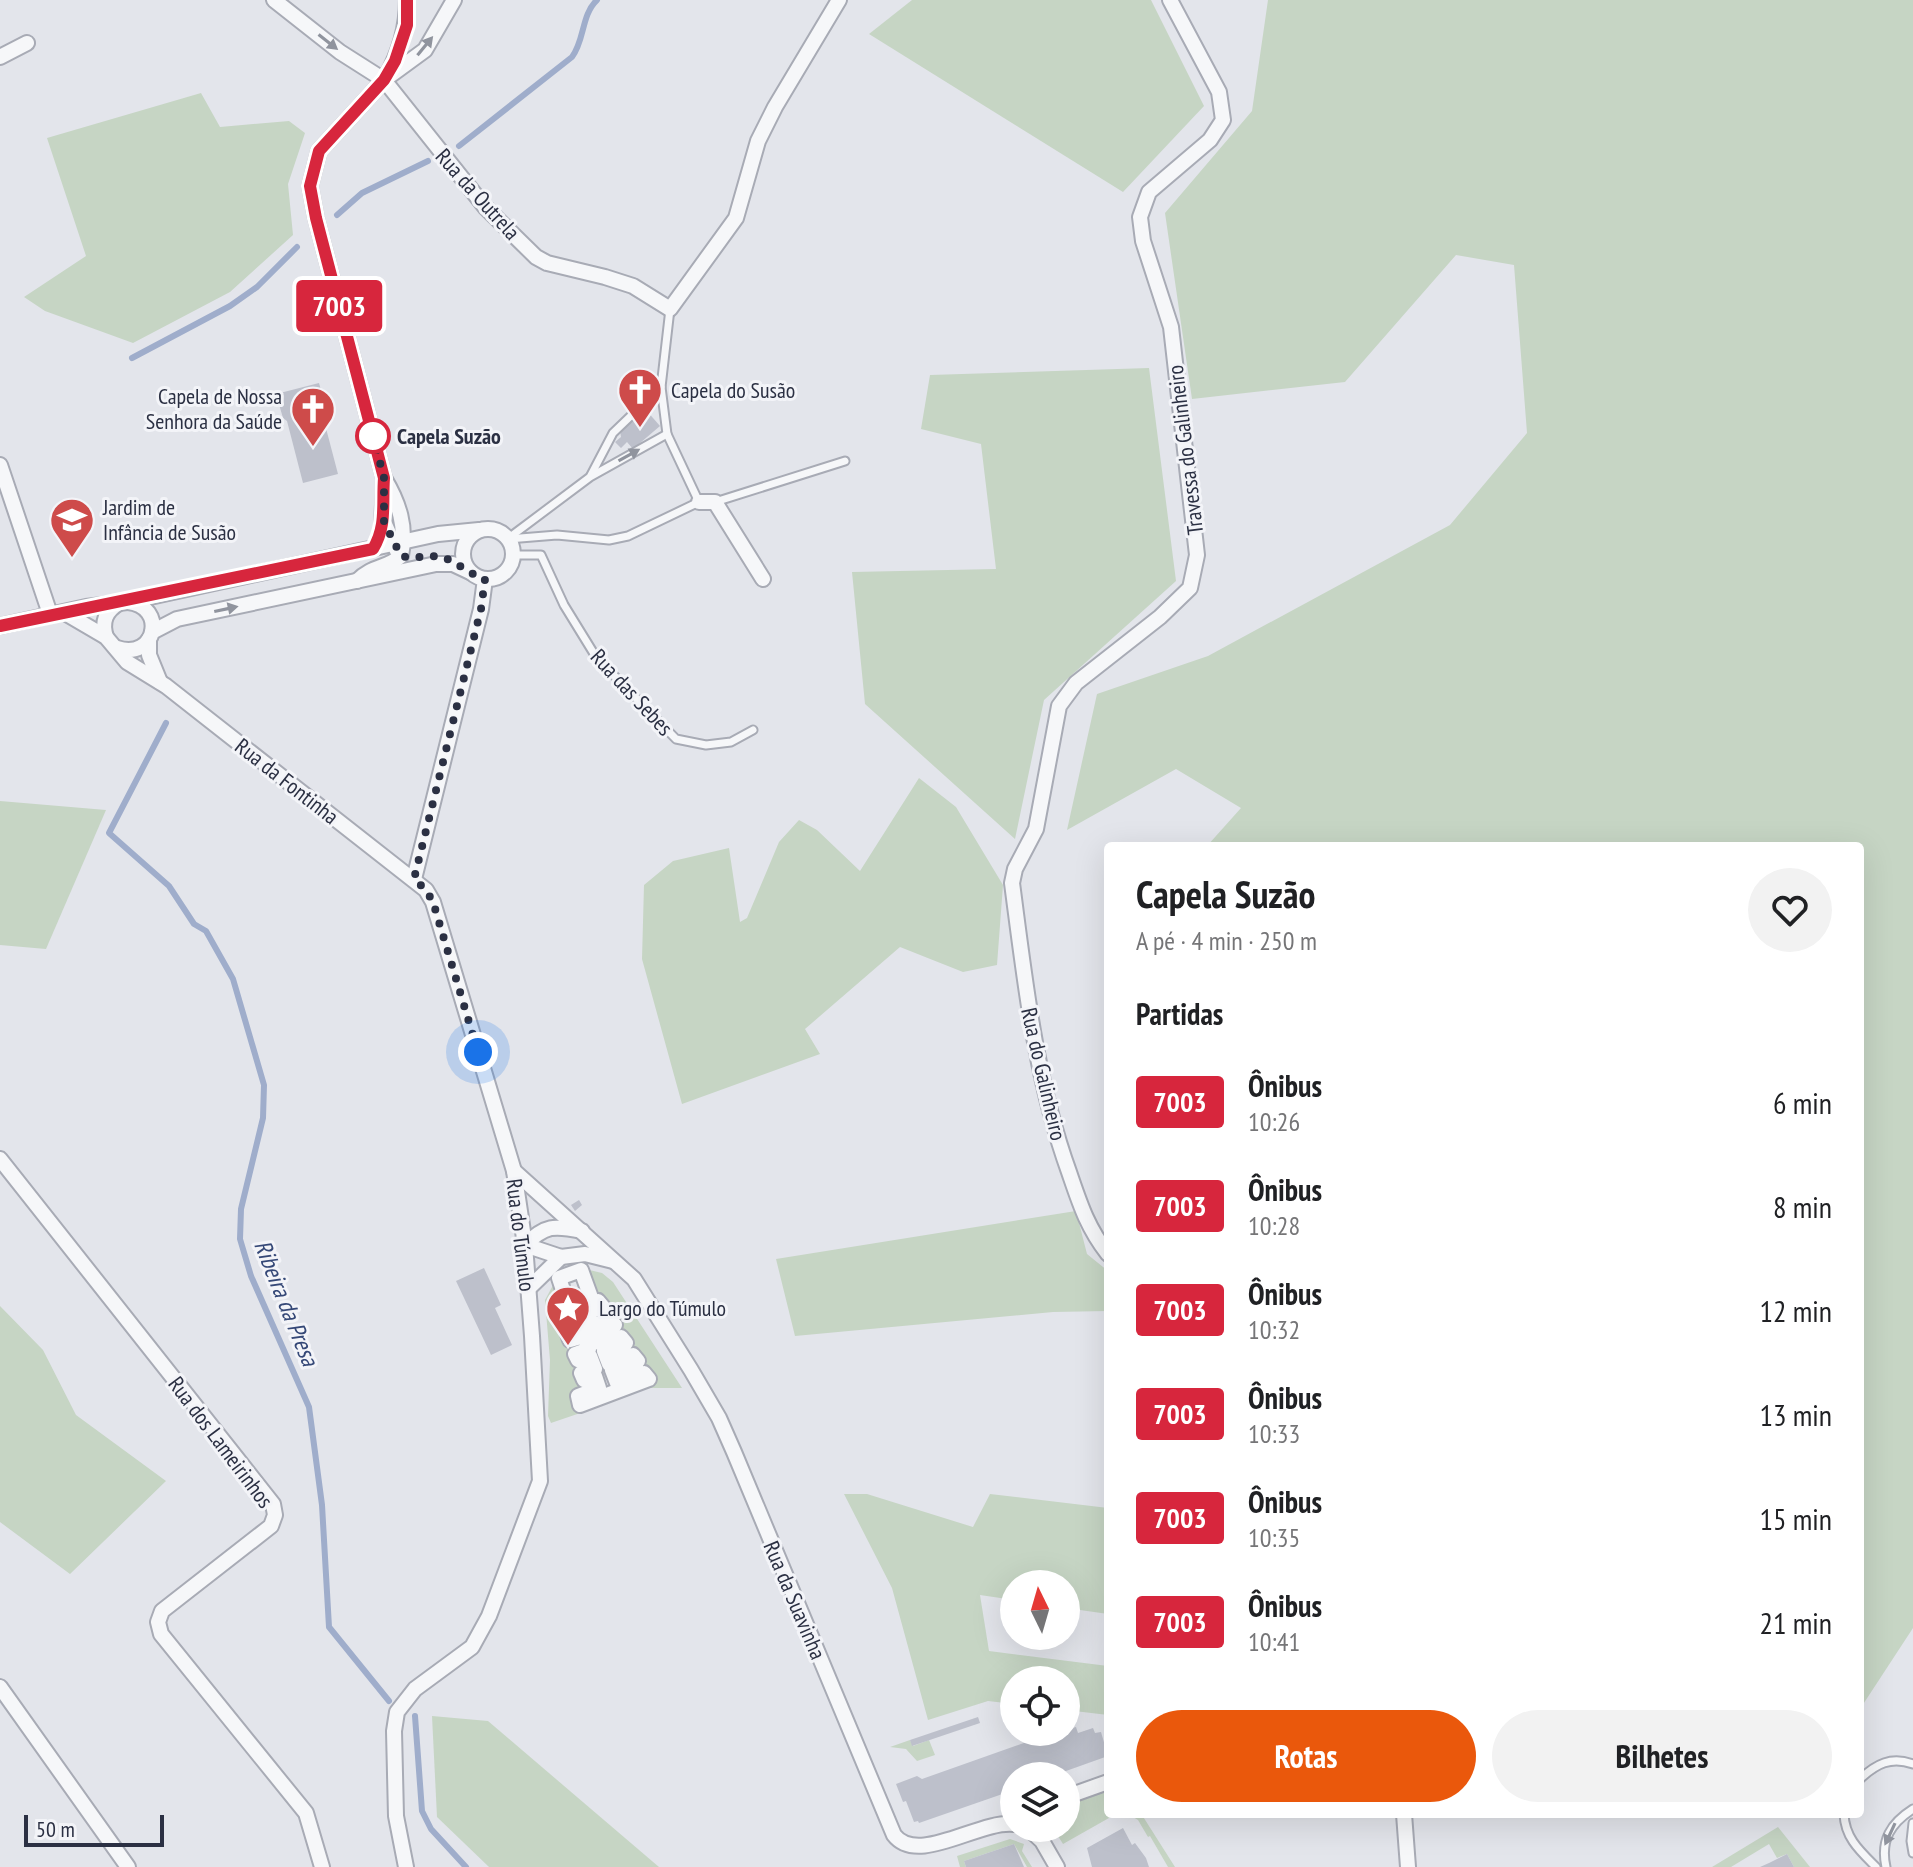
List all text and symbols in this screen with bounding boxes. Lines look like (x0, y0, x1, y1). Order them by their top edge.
one-way arrow (318, 34, 338, 50)
one-way arrow (417, 36, 433, 56)
street label: Rua da Outrela (430, 143, 526, 245)
line badge: 7003 (283, 280, 395, 332)
text: 7003 (312, 287, 366, 324)
street label: Travessa do Galinheiro (1161, 364, 1209, 536)
church icon: Capela do Susão (616, 366, 664, 429)
place label: Capela do Susão (671, 376, 795, 404)
place label: Capela de Nossa Senhora da Saúde (146, 382, 282, 435)
church icon: Capela de Nossa Senhora da Saúde (289, 385, 337, 448)
marker: Capela Suzão (356, 419, 390, 453)
place label: Capela Suzão (397, 422, 501, 450)
one-way arrow (617, 449, 640, 462)
place label: Jardim de Infância de Susão (102, 493, 236, 546)
school or university icon: Jardim de Infância de Susão (48, 496, 96, 559)
one-way arrow (213, 602, 238, 615)
street label: Rua das Sebes (585, 643, 679, 741)
street label: Rua da Fontinha (230, 732, 344, 830)
button: heart (1748, 868, 1832, 952)
text: Capela Suzão (1136, 869, 1315, 918)
text: A pé · 4 min · 250 m (1136, 924, 1317, 957)
text: Partidas (1136, 994, 1223, 1033)
street label: Rua do Galinheiro (1015, 1005, 1073, 1143)
your location (458, 1032, 498, 1072)
text: Ônibus (1248, 1066, 1322, 1105)
text: 7003 (1153, 1083, 1207, 1120)
text: 6 min (1773, 1083, 1832, 1122)
text: 10:26 (1248, 1105, 1300, 1138)
text: Ônibus (1248, 1170, 1322, 1209)
street label: Rua do Túmulo (500, 1177, 542, 1293)
text: 7003 (1153, 1187, 1207, 1224)
text: 8 min (1773, 1187, 1832, 1226)
text: 10:28 (1248, 1209, 1300, 1242)
water label: Ribeira da Presa (247, 1235, 326, 1372)
text: Ônibus (1248, 1274, 1322, 1313)
place icon: Largo do Túmulo (544, 1284, 592, 1347)
text: 7003 (1153, 1291, 1207, 1328)
text: 12 min (1759, 1291, 1832, 1330)
place label: Largo do Túmulo (599, 1294, 726, 1322)
text: 10:32 (1248, 1313, 1300, 1346)
street label: Rua dos Lameirinhos (162, 1371, 280, 1513)
text: Ônibus (1248, 1378, 1322, 1417)
text: 7003 (1153, 1395, 1207, 1432)
text: 13 min (1759, 1395, 1832, 1434)
text: 10:33 (1248, 1417, 1300, 1450)
text: Ônibus (1248, 1482, 1322, 1521)
text: 7003 (1153, 1499, 1207, 1536)
text: 15 min (1759, 1499, 1832, 1538)
text: 10:35 (1248, 1521, 1300, 1554)
street label: Rua da Suavinha (758, 1537, 832, 1663)
north arrow (1000, 1570, 1080, 1650)
map controls (1000, 1570, 1080, 1842)
text: Ônibus (1248, 1586, 1322, 1625)
text: 7003 (1153, 1603, 1207, 1640)
text: 21 min (1759, 1603, 1832, 1642)
text: 10:41 (1248, 1625, 1300, 1658)
button: locate (1000, 1666, 1080, 1746)
button: Rotas (1136, 1710, 1476, 1802)
button: Bilhetes (1492, 1710, 1832, 1802)
button: layers (1000, 1762, 1080, 1842)
scale bar (24, 1811, 164, 1847)
text: 50 m (36, 1815, 75, 1843)
one-way arrow (1884, 1822, 1897, 1846)

